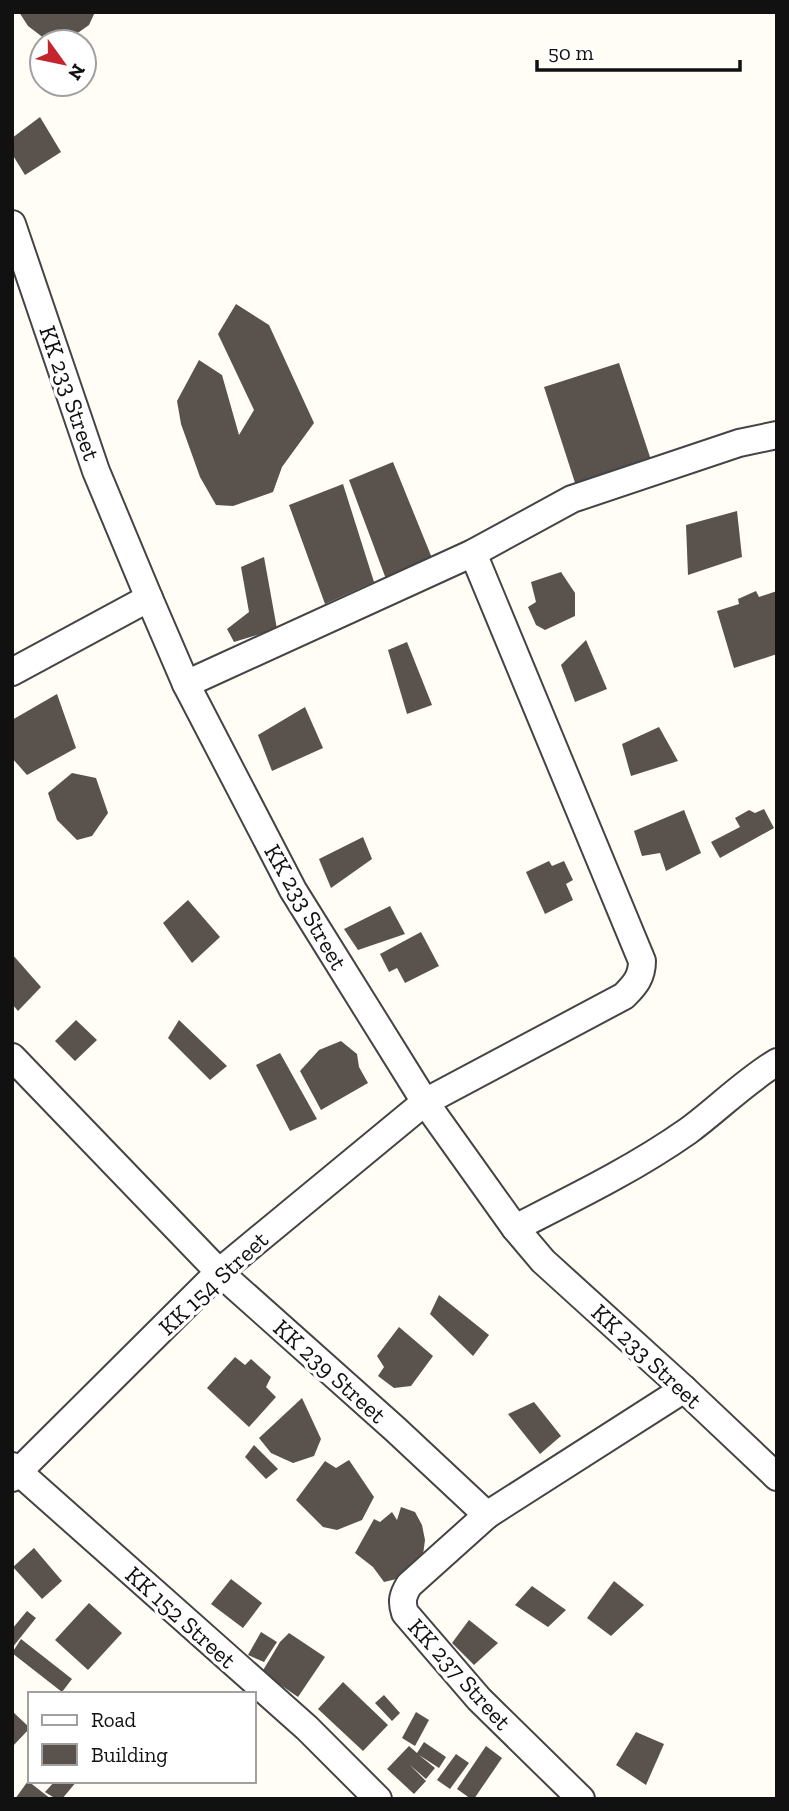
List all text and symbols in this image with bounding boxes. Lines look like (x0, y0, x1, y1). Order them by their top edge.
north arrow (28, 28, 98, 98)
scale bar (537, 28, 740, 72)
text: 50 m (548, 40, 594, 65)
text: N (63, 60, 90, 84)
street label: KK 233 Street (33, 322, 107, 464)
street label: KK 233 Street (258, 839, 354, 975)
street label: KK 154 Street (152, 1225, 274, 1341)
street label: KK 233 Street (586, 1297, 708, 1415)
street label: KK 239 Street (268, 1313, 392, 1429)
street label: KK 152 Street (120, 1560, 242, 1674)
street label: KK 237 Street (402, 1612, 518, 1736)
legend (28, 1692, 256, 1783)
text: Road (91, 1707, 137, 1732)
text: Building (91, 1742, 168, 1767)

